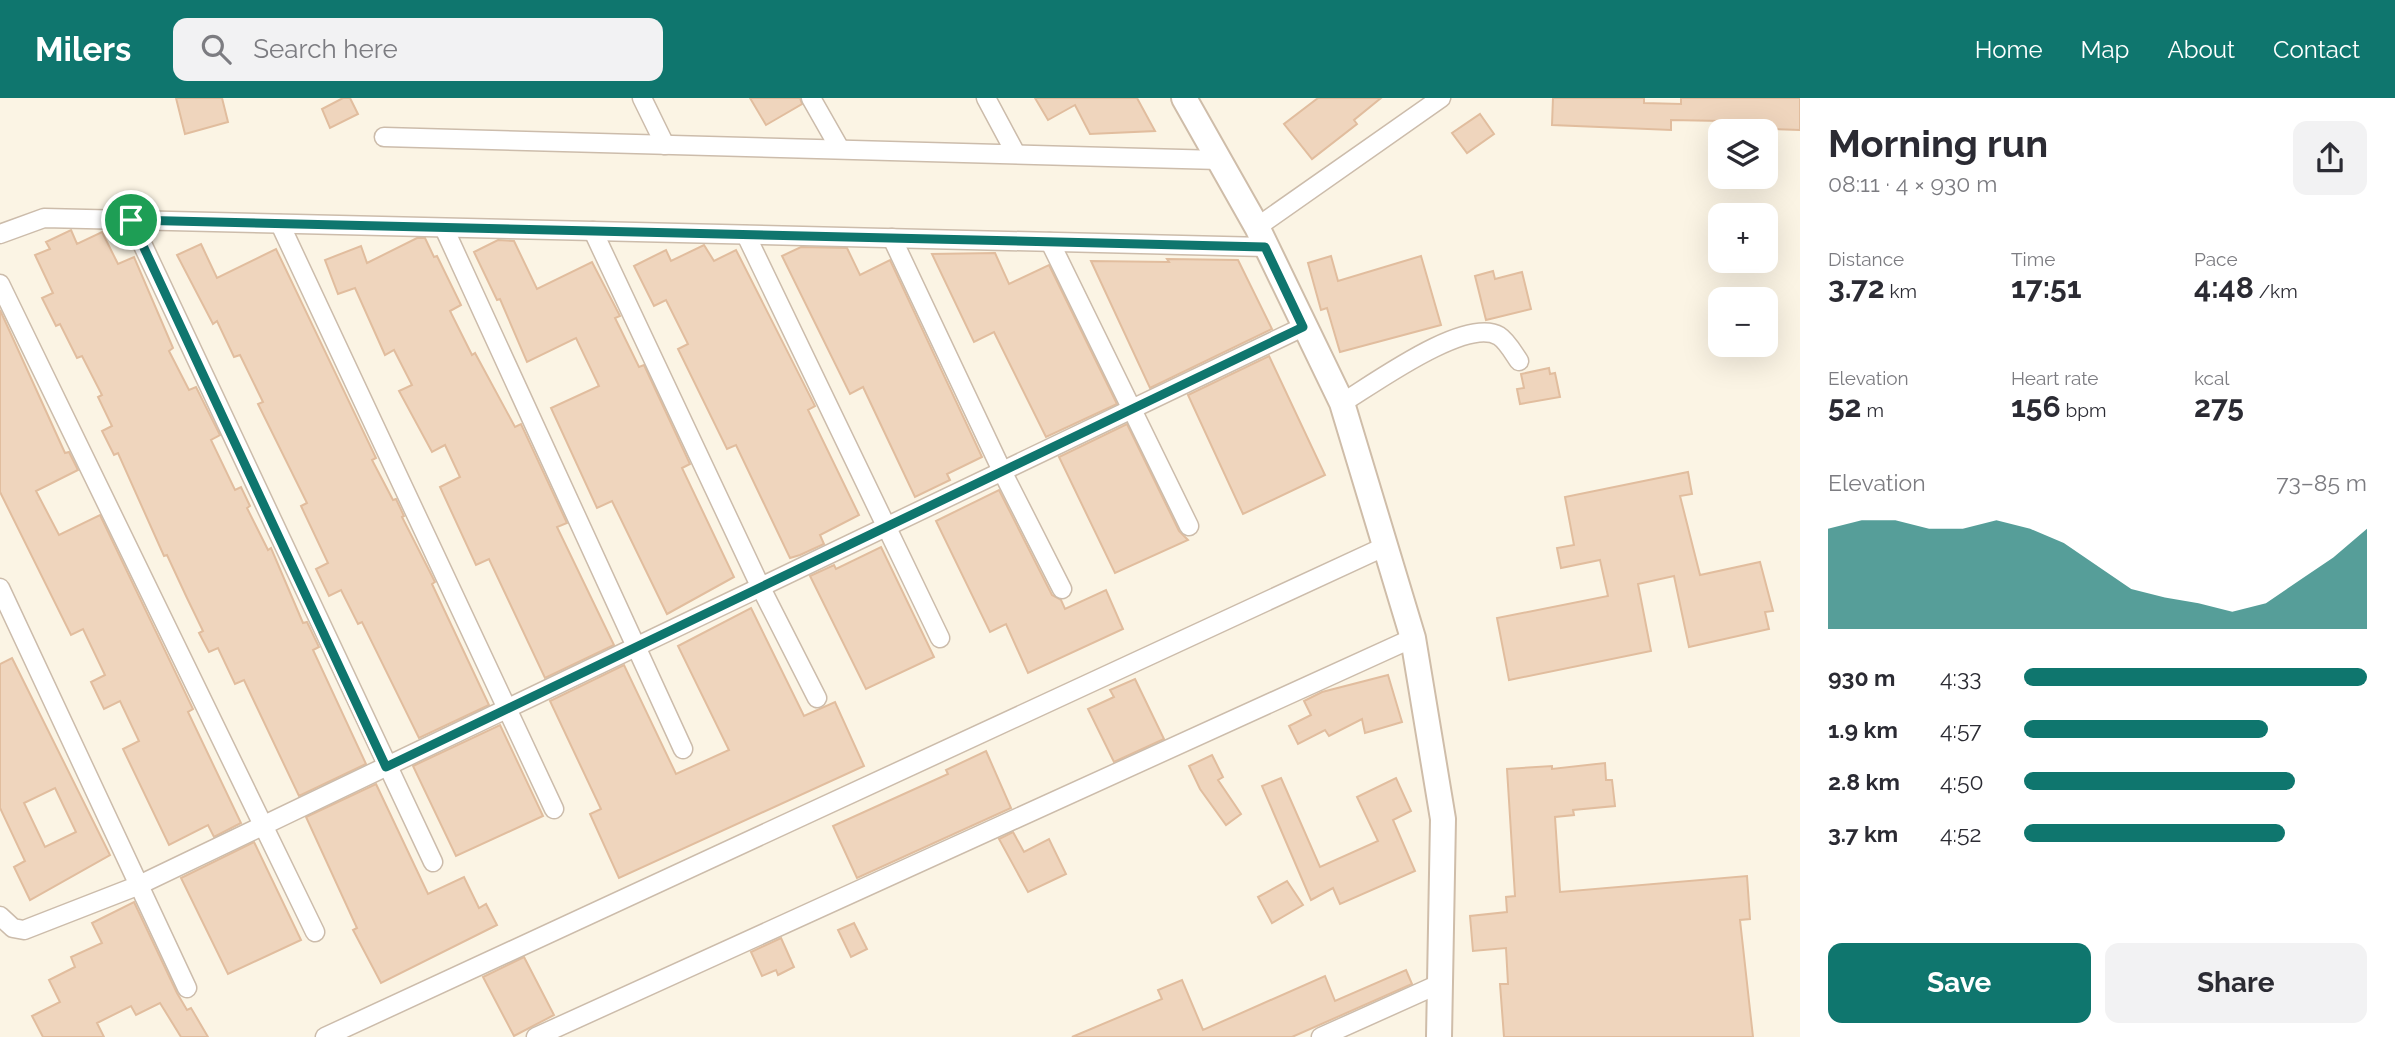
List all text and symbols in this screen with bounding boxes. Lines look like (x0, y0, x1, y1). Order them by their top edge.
search box (173, 18, 663, 81)
text: Milers (35, 30, 131, 69)
icon: search (197, 30, 235, 68)
text: Search here (253, 34, 398, 64)
text: Home (1975, 35, 2043, 64)
text: Map (2081, 35, 2129, 64)
text: About (2167, 35, 2235, 64)
text: Contact (2273, 35, 2360, 64)
map controls (1708, 119, 1778, 357)
button: layers (1708, 119, 1778, 189)
text: Morning run (1828, 121, 2048, 166)
button: share (2293, 121, 2367, 195)
text: 08:11 · 4 × 930 m (1828, 170, 1997, 197)
pin (101, 190, 161, 250)
icon: arrive (112, 201, 150, 239)
button: + (1708, 203, 1778, 273)
text: Distance (1828, 248, 1904, 270)
text: Time (2011, 248, 2055, 270)
text: Pace (2194, 248, 2238, 270)
text: 3.72 (1828, 270, 1885, 305)
text: 17:51 (2011, 270, 2082, 305)
text: 4:48 (2194, 270, 2254, 305)
text: km (1885, 280, 1917, 302)
text: /km (2254, 280, 2298, 302)
button: − (1708, 287, 1778, 357)
text: Elevation (1828, 367, 1909, 389)
text: Heart rate (2011, 367, 2099, 389)
text: kcal (2194, 367, 2230, 389)
text: 52 (1828, 389, 1862, 424)
text: 156 (2011, 389, 2061, 424)
text: 275 (2194, 389, 2244, 424)
text: m (1862, 399, 1884, 421)
text: bpm (2061, 399, 2106, 421)
text: Elevation (1828, 469, 1926, 496)
text: 73–85 m (2276, 469, 2367, 496)
text: 930 m (1828, 664, 1895, 691)
text: 4:33 (1940, 664, 1981, 691)
text: 1.9 km (1828, 716, 1898, 743)
text: 4:57 (1940, 716, 1982, 743)
text: 2.8 km (1828, 768, 1900, 795)
text: 4:50 (1940, 768, 1984, 795)
text: 3.7 km (1828, 820, 1898, 847)
text: 4:52 (1940, 820, 1981, 847)
button: Save (1828, 943, 2091, 1023)
button: Share (2105, 943, 2367, 1023)

